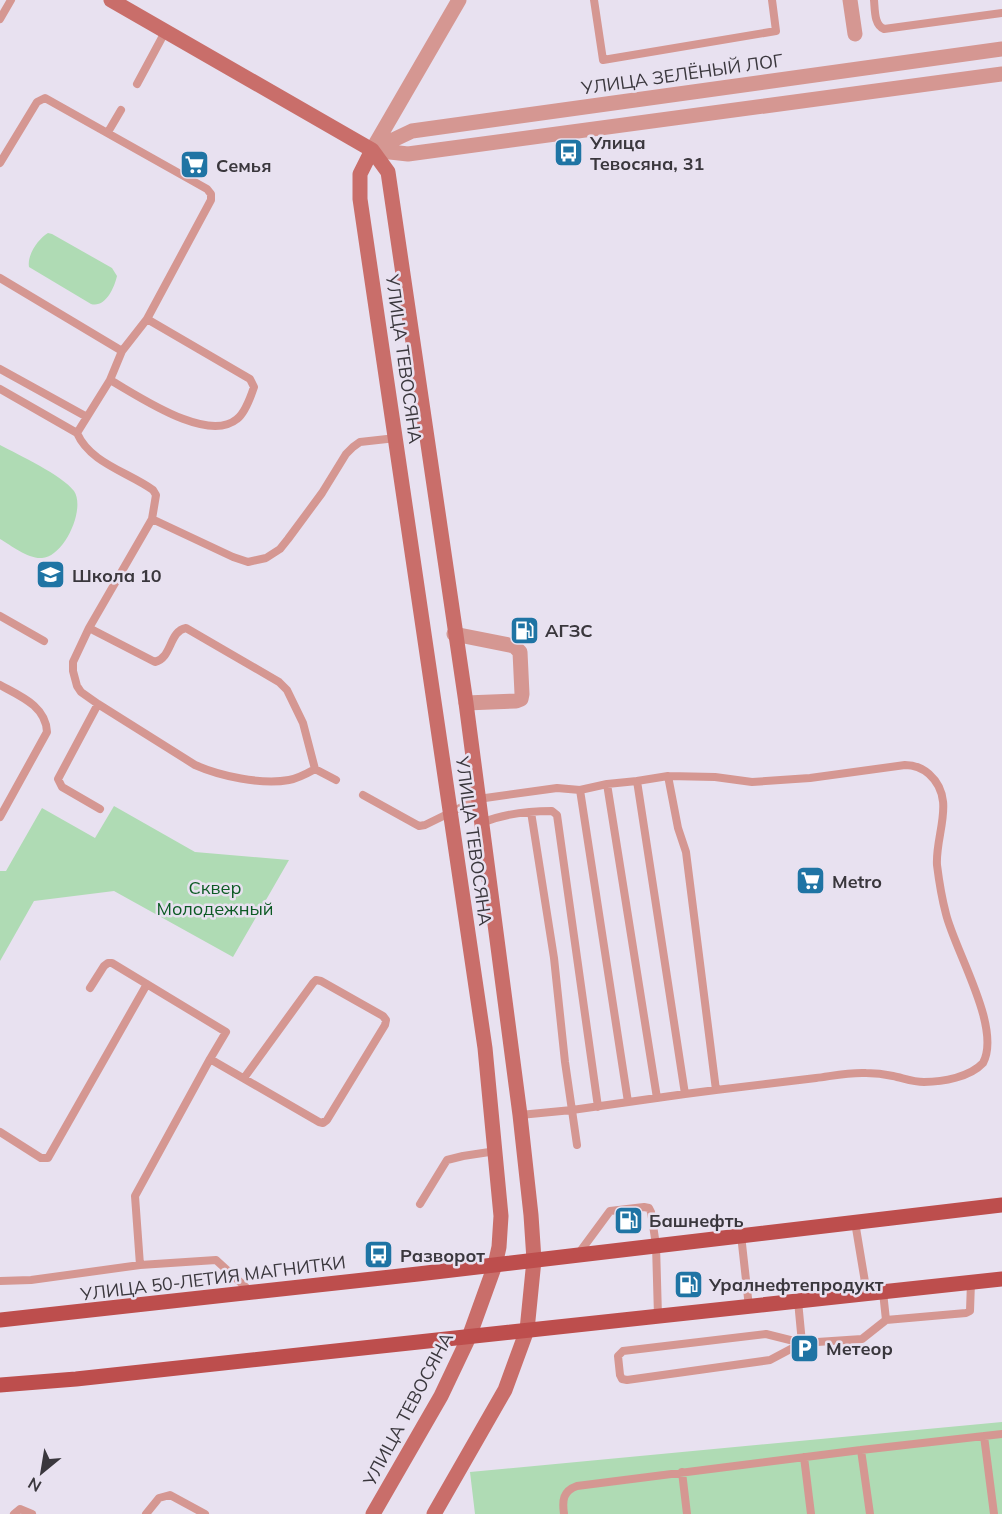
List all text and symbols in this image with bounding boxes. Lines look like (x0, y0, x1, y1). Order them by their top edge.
street label: УЛИЦА ЗЕЛЁНЫЙ ЛОГ (579, 48, 784, 100)
place label: Улица Тевосяна, 31 (589, 131, 704, 175)
bus stop icon: Улица Тевосяна, 31 (553, 136, 585, 168)
supermarket icon: Семья (179, 149, 211, 181)
place label: Семья (216, 154, 271, 177)
street label: УЛИЦА ТЕВОСЯНА (381, 272, 427, 445)
school or university icon: Школа 10 (35, 559, 67, 591)
place label: Школа 10 (72, 564, 162, 587)
fuel station icon: АГЗС (508, 614, 540, 646)
place label: АГЗС (545, 619, 593, 642)
street label: УЛИЦА ТЕВОСЯНА (451, 754, 497, 927)
supermarket icon: Metro (795, 865, 827, 897)
place label: Metro (832, 870, 882, 893)
park label: Сквер Молодежный (156, 876, 274, 920)
fuel station icon: Башнефть (612, 1204, 644, 1236)
place label: Башнефть (649, 1209, 744, 1232)
bus stop icon: Разворот (363, 1239, 395, 1271)
place label: Разворот (400, 1244, 485, 1267)
street label: УЛИЦА 50-ЛЕТИЯ МАГНИТКИ (78, 1250, 347, 1306)
fuel station icon: Уралнефтепродукт (672, 1268, 704, 1300)
place label: Уралнефтепродукт (708, 1273, 884, 1296)
street label: УЛИЦА ТЕВОСЯНА (357, 1328, 458, 1491)
parking icon: Метеор (789, 1332, 821, 1364)
place label: Метеор (826, 1337, 893, 1360)
north arrow (12, 1442, 72, 1502)
text: N (24, 1473, 45, 1497)

